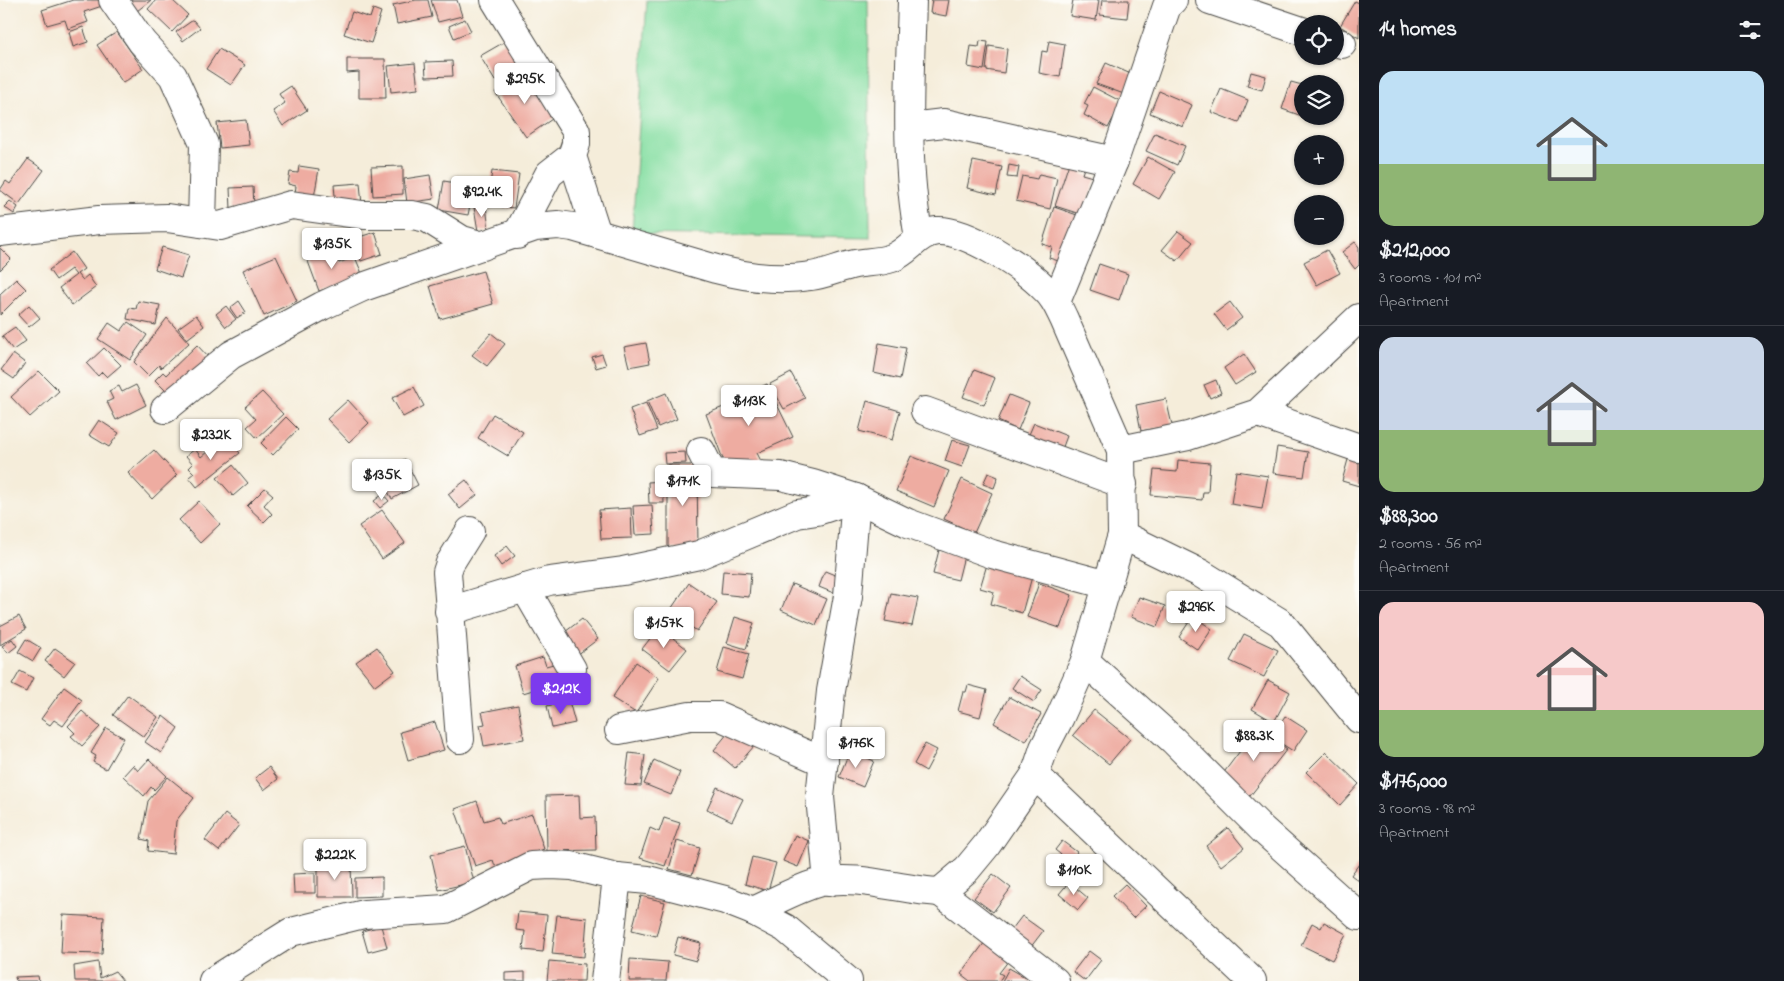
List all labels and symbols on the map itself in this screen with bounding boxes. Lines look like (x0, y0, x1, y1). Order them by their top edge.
pin: $295K (490, 62, 560, 105)
pin: $92.4K (441, 176, 523, 218)
pin: $135K (297, 228, 367, 270)
pin: $113K (714, 384, 784, 427)
pin: $232K (176, 418, 246, 461)
pin: $135K (347, 458, 417, 501)
pin: $171K (648, 464, 718, 507)
pin: $296K (1161, 590, 1231, 633)
pin: $157K (629, 606, 699, 649)
pin: $212K (526, 672, 596, 715)
pin: $88.3K (1213, 720, 1295, 762)
pin: $176K (821, 726, 891, 769)
pin: $222K (300, 838, 370, 881)
pin: $110K (1039, 854, 1109, 896)

